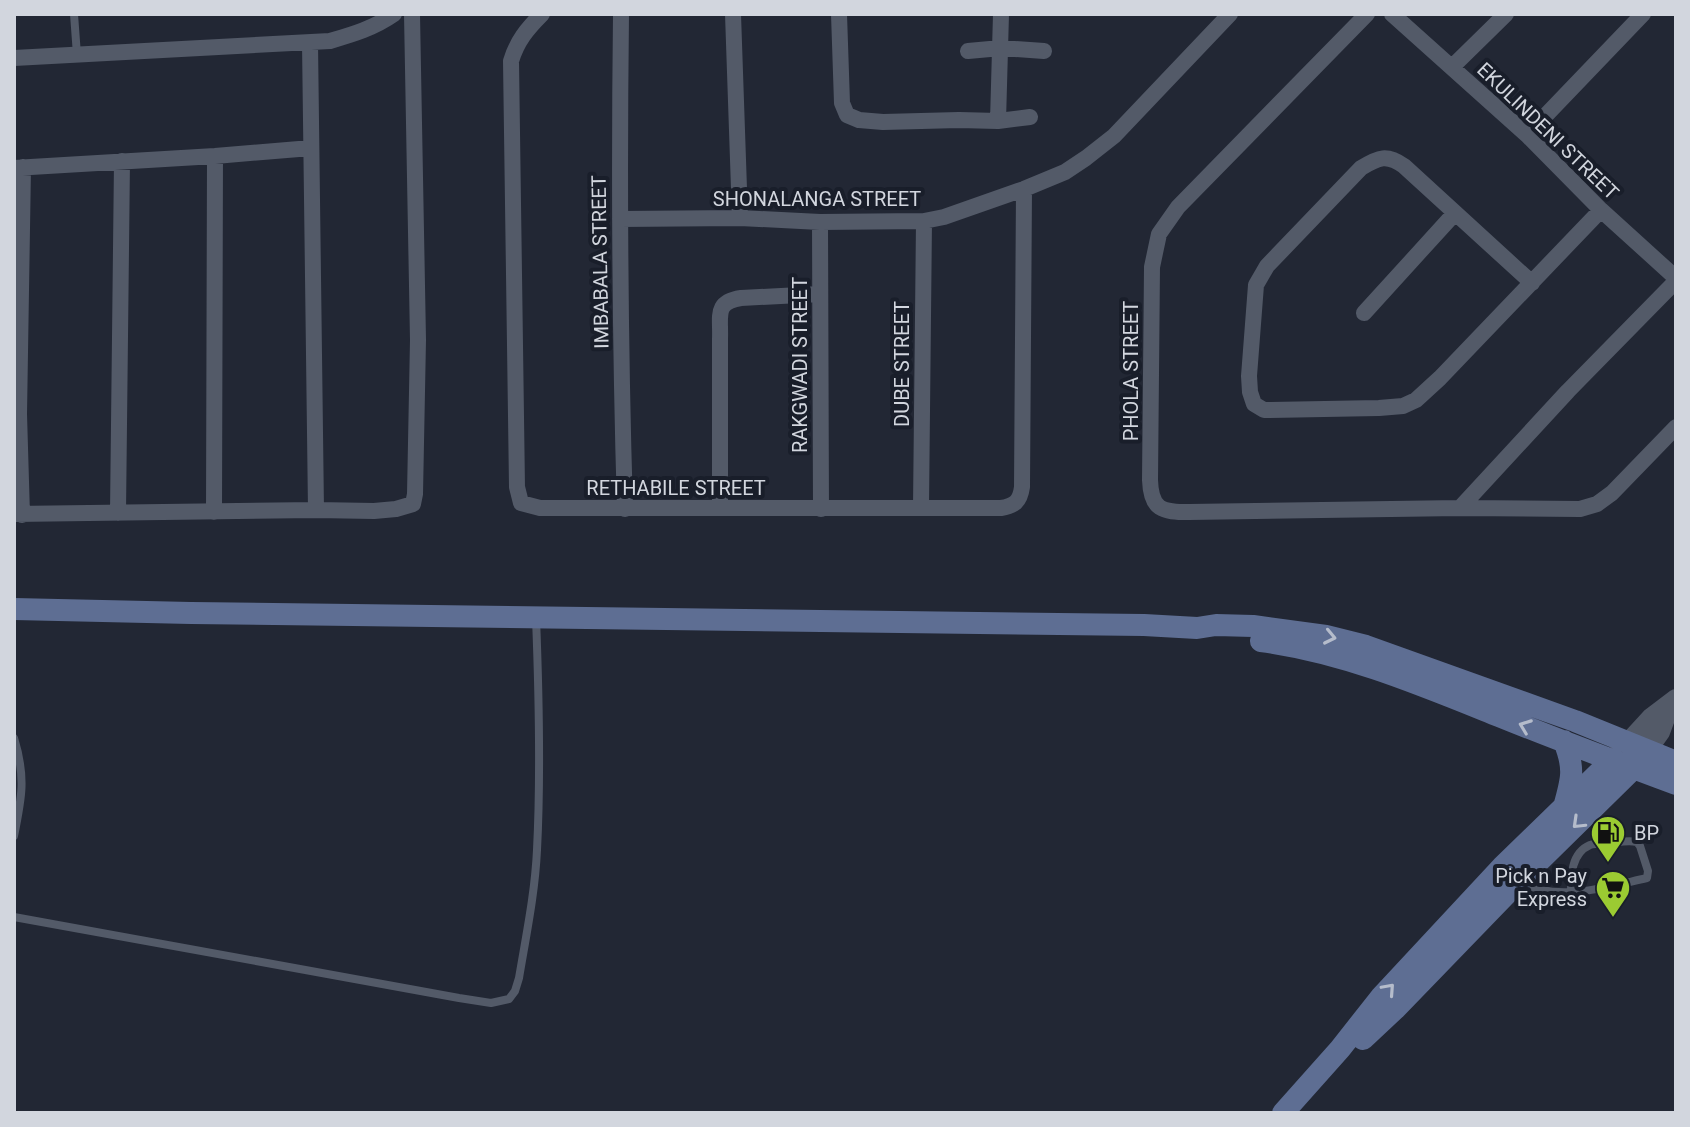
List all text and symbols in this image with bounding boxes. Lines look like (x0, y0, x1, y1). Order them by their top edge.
street label: EKULINDENI STREET (1472, 57, 1624, 205)
street label: IMBABALA STREET (586, 175, 614, 349)
street label: SHONALANGA STREET (713, 187, 921, 211)
street label: RAKGWADI STREET (788, 277, 812, 453)
street label: DUBE STREET (890, 301, 914, 427)
street label: PHOLA STREET (1119, 301, 1143, 441)
street label: RETHABILE STREET (586, 476, 766, 500)
one-way arrow (1323, 628, 1336, 645)
one-way arrow (1519, 719, 1533, 736)
one-way arrow (1573, 814, 1587, 828)
fuel station icon: BP (1589, 814, 1627, 864)
place label: BP (1634, 821, 1659, 845)
place label: Pick n Pay Express (1495, 864, 1588, 911)
supermarket icon: Pick n Pay Express (1594, 869, 1632, 919)
one-way arrow (1380, 984, 1394, 998)

